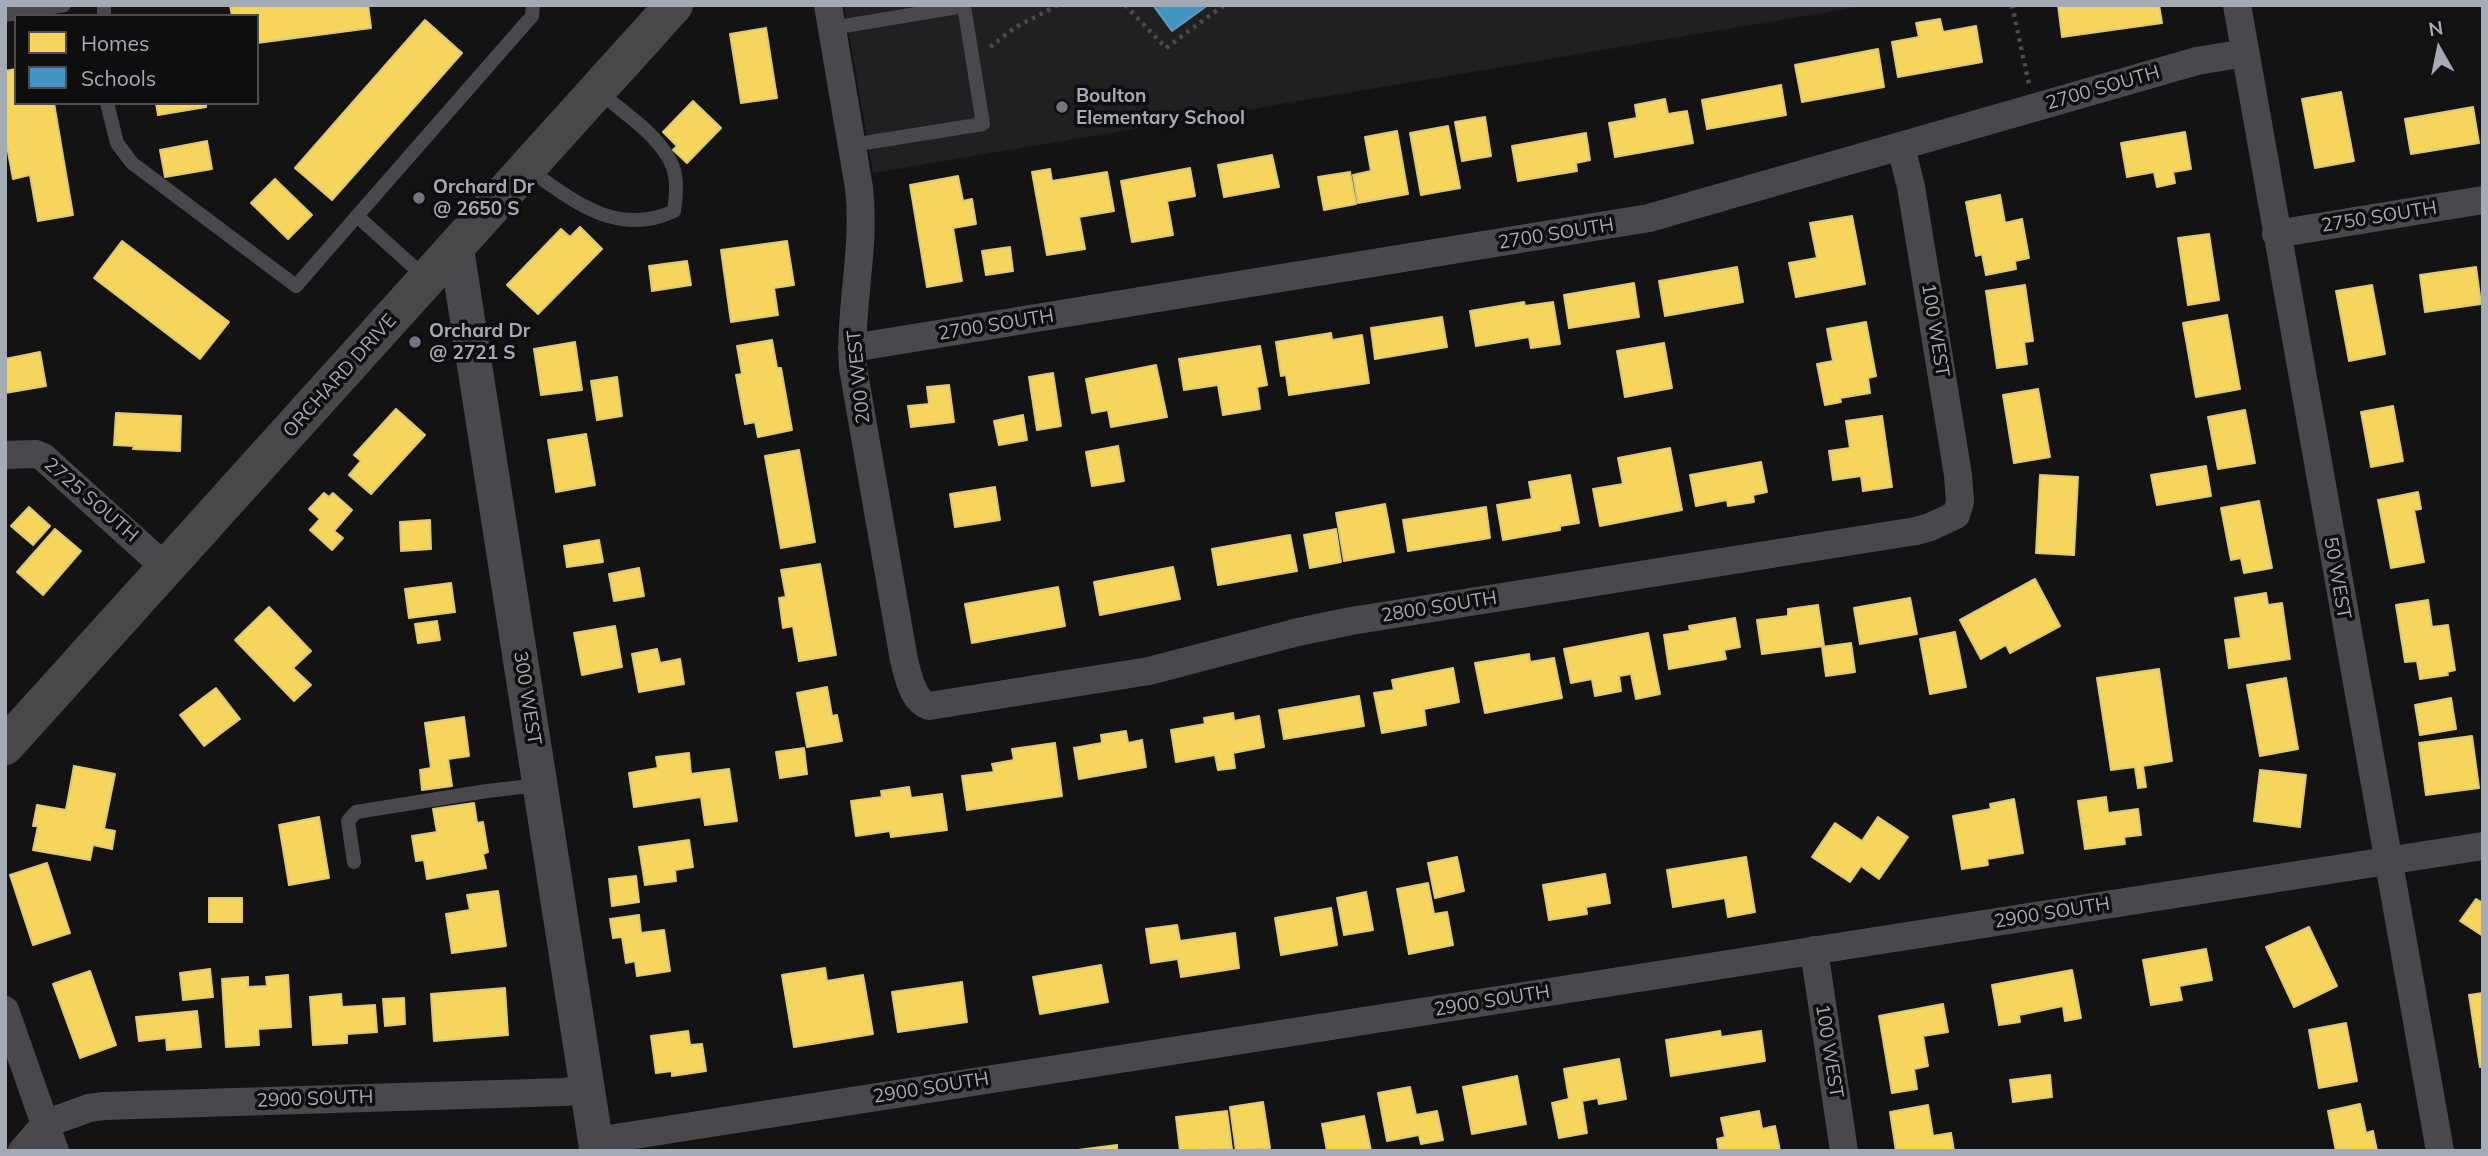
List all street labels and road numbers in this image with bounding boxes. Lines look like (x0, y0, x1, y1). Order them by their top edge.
street label: 2700 SOUTH (2044, 61, 2162, 115)
street label: 2750 SOUTH (2319, 197, 2439, 237)
street label: 2700 SOUTH (1496, 214, 1616, 254)
street label: 100 WEST (1916, 282, 1954, 378)
street label: 2700 SOUTH (936, 305, 1056, 345)
street label: ORCHARD DRIVE (279, 310, 401, 442)
street label: 200 WEST (843, 329, 875, 425)
street label: 2725 SOUTH (39, 453, 143, 547)
street label: 50 WEST (2319, 535, 2355, 621)
street label: 2800 SOUTH (1379, 587, 1499, 627)
street label: 300 WEST (508, 650, 546, 746)
street label: 2900 SOUTH (1992, 893, 2112, 933)
street label: 2900 SOUTH (1432, 981, 1552, 1021)
street label: 100 WEST (1810, 1003, 1848, 1099)
street label: 2900 SOUTH (871, 1068, 991, 1108)
street label: 2900 SOUTH (256, 1086, 374, 1112)

